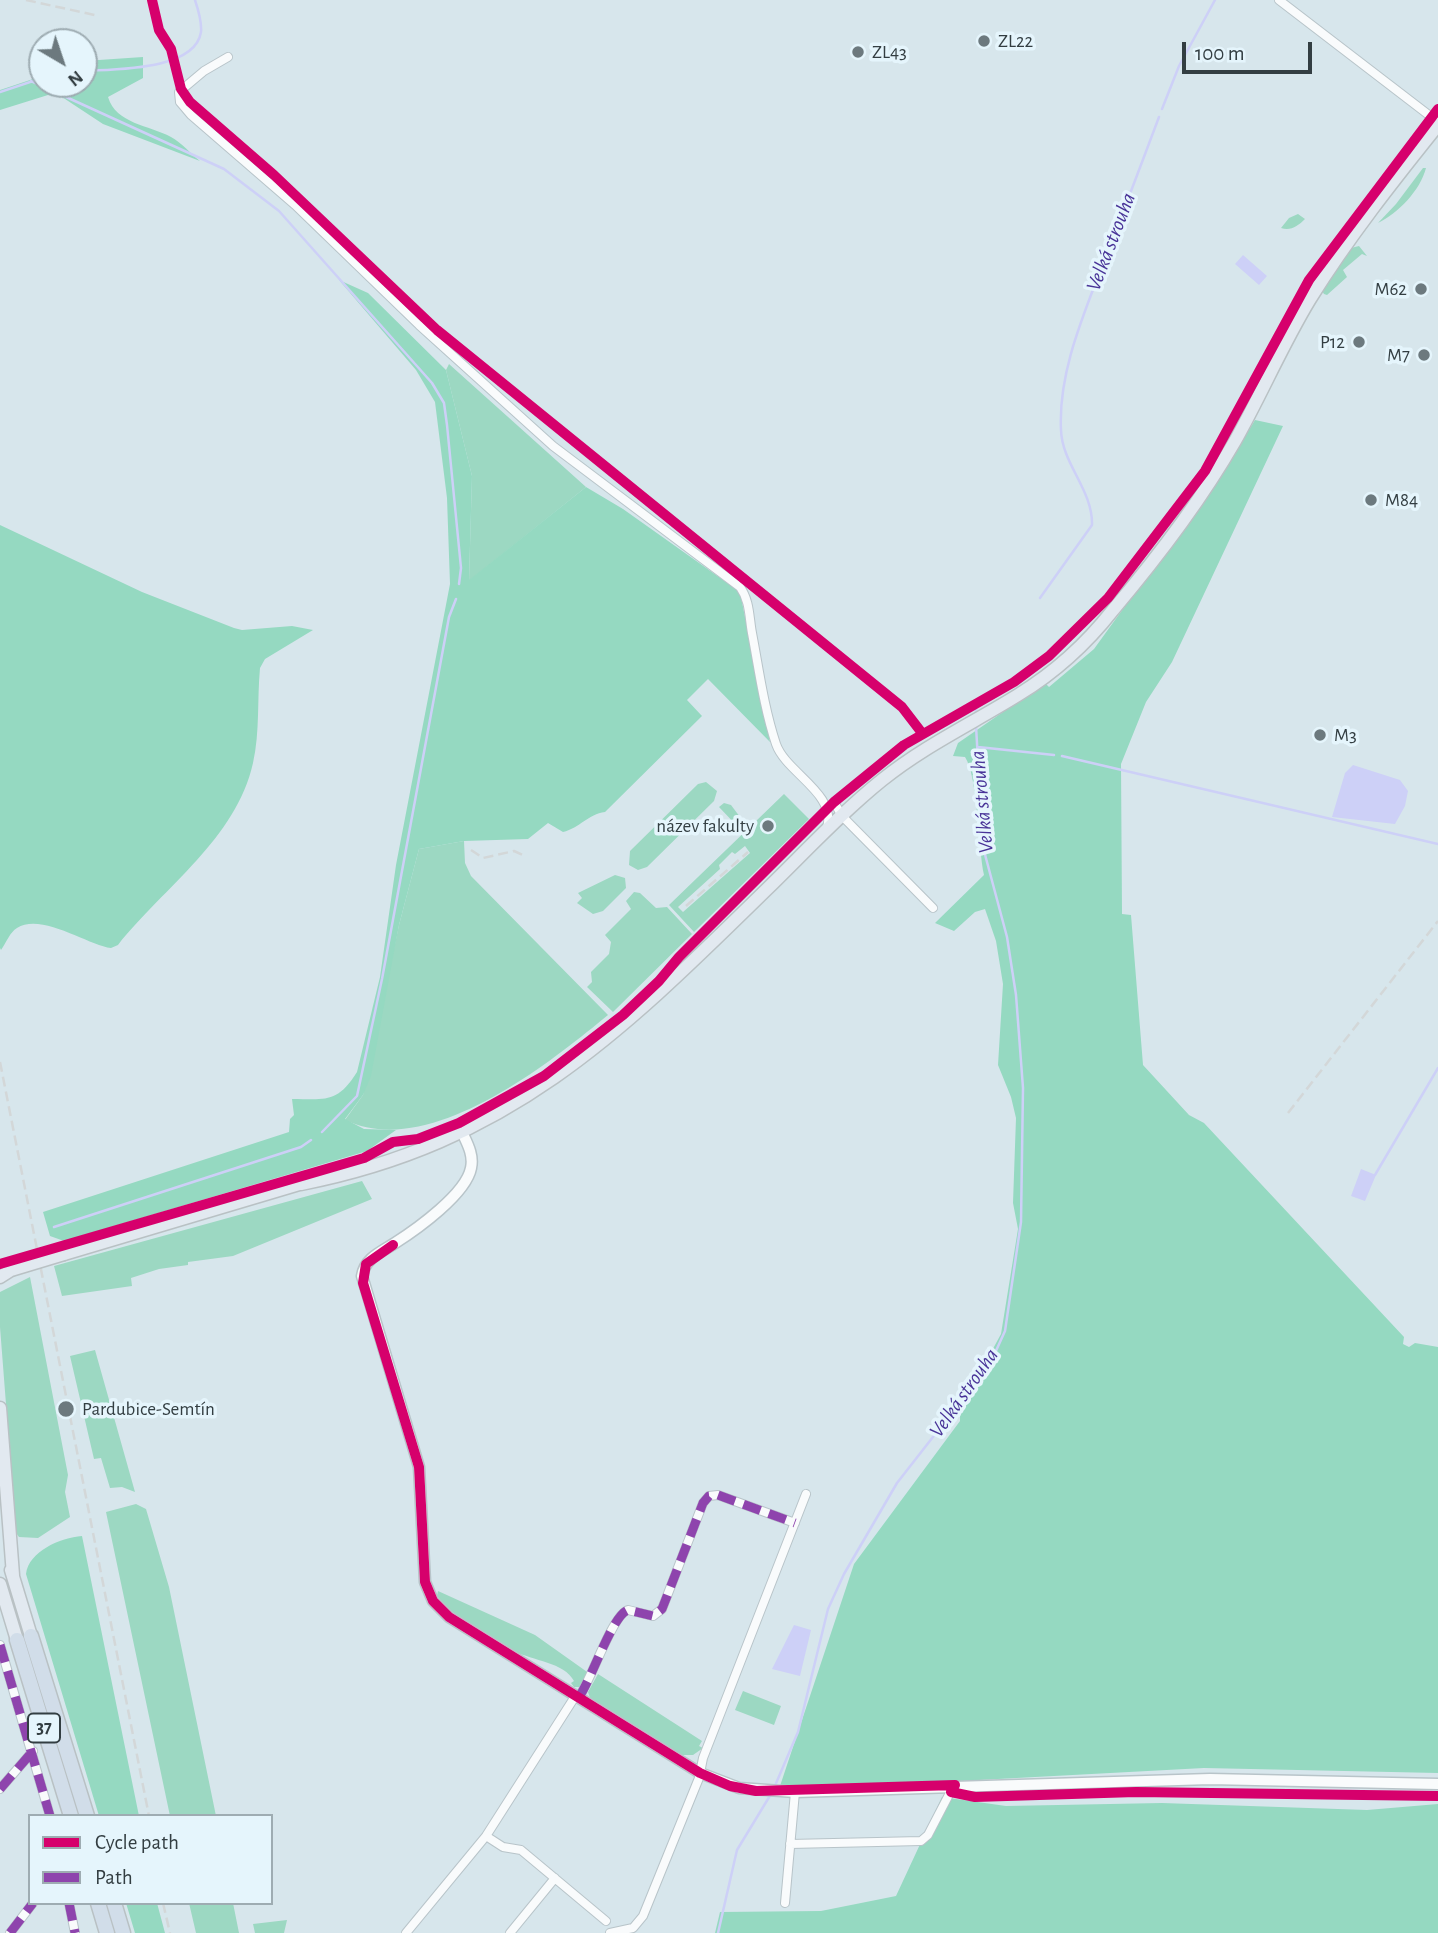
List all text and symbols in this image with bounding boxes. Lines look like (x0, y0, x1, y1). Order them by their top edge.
north arrow (28, 28, 98, 98)
scale bar (1186, 28, 1316, 72)
place label: ZL22 (998, 30, 1033, 52)
marker: ZL22 (976, 33, 992, 49)
place label: ZL43 (872, 41, 907, 63)
text: 100 m (1195, 43, 1245, 64)
marker: ZL43 (850, 44, 866, 60)
text: N (64, 67, 86, 90)
water label: Velká strouha (1081, 189, 1141, 295)
place label: M62 (1374, 278, 1407, 300)
marker: M62 (1413, 281, 1429, 297)
place label: P12 (1320, 331, 1345, 353)
marker: P12 (1351, 334, 1367, 350)
place label: M7 (1387, 344, 1410, 366)
marker: M7 (1416, 347, 1432, 363)
place label: M84 (1385, 489, 1418, 511)
marker: M84 (1363, 492, 1379, 508)
place label: M3 (1334, 724, 1357, 746)
marker: M3 (1312, 727, 1328, 743)
water label: Velká strouha (965, 750, 999, 854)
place label: název fakulty (656, 815, 754, 837)
marker: název fakulty (760, 818, 776, 834)
water label: Velká strouha (924, 1344, 1004, 1442)
place label: Pardubice-Semtín (82, 1398, 215, 1420)
marker: Pardubice-Semtín (56, 1399, 76, 1419)
road number: 37 (28, 1714, 60, 1742)
legend (28, 1814, 273, 1905)
text: Cycle path (95, 1832, 179, 1853)
text: Path (95, 1867, 133, 1888)

